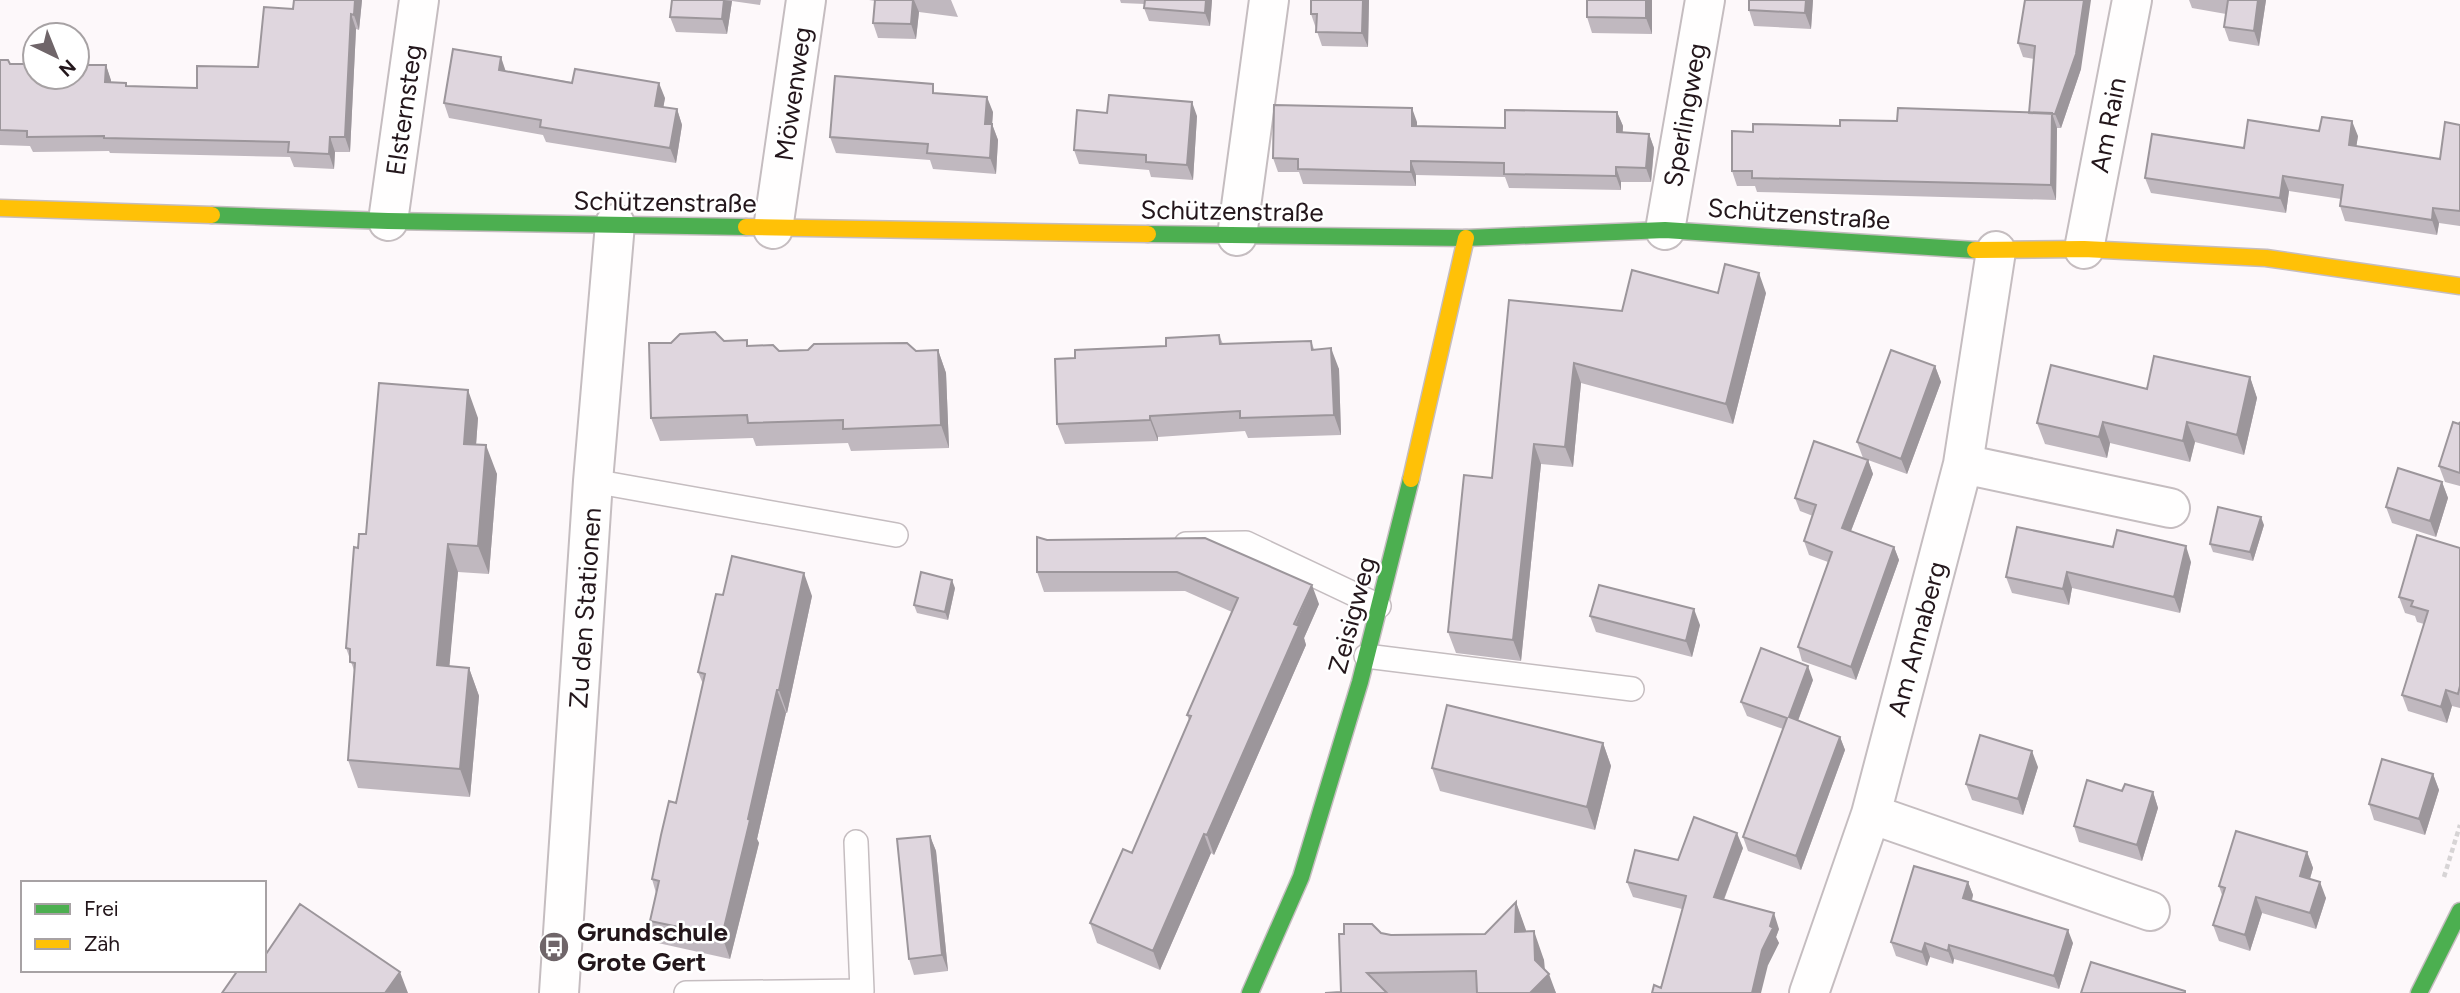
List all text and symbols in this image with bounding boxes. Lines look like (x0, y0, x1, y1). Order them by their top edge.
north arrow (21, 21, 91, 91)
street label: Möwenweg (768, 25, 818, 163)
street label: Sperlingweg (1657, 41, 1713, 189)
street label: Elsternsteg (379, 43, 429, 177)
text: N (54, 55, 80, 81)
street label: Am Rain (2083, 75, 2133, 175)
street label: Schützenstraße (573, 184, 757, 220)
street label: Schützenstraße (1707, 192, 1891, 236)
street label: Schützenstraße (1140, 193, 1324, 229)
street label: Zu den Stationen (562, 507, 608, 709)
street label: Zeisigweg (1321, 553, 1383, 677)
street label: Am Annaberg (1881, 558, 1953, 720)
legend (21, 881, 266, 972)
text: Frei (84, 896, 119, 921)
place label: Grundschule Grote Gert (577, 916, 728, 978)
bus stop icon: Grundschule Grote Gert (537, 930, 571, 964)
text: Zäh (84, 931, 120, 956)

